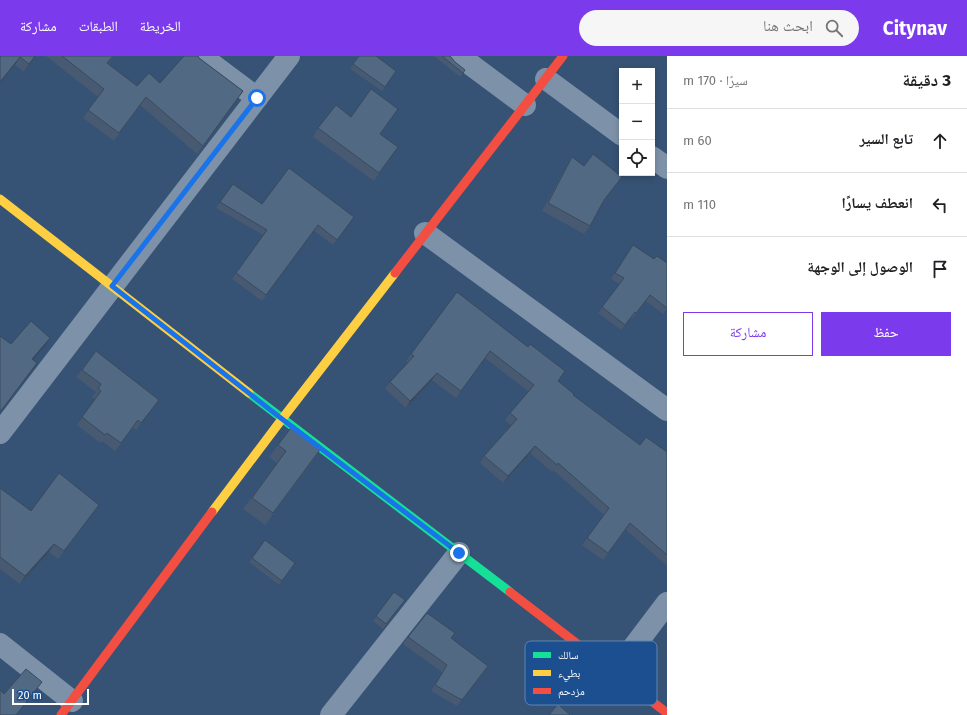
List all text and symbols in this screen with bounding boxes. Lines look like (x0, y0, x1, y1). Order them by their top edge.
search box (579, 10, 859, 46)
text: ابحث هنا (763, 17, 813, 35)
icon: search (823, 17, 845, 39)
text: Citynav (883, 17, 947, 40)
text: مشاركة (20, 18, 57, 35)
text: الطبقات (79, 18, 118, 35)
text: الخريطة (140, 18, 181, 35)
map controls (619, 68, 655, 176)
button: + (619, 68, 655, 104)
text: 3 دقيقة (902, 70, 951, 91)
text: سيرًا · 170 m (683, 73, 748, 88)
route start (248, 89, 266, 107)
button: − (619, 104, 655, 140)
text: تابع السير (859, 130, 913, 148)
icon: ahead (929, 130, 951, 152)
text: 60 m (683, 133, 712, 148)
button: locate (619, 140, 655, 176)
text: انعطف يسارًا (841, 194, 913, 212)
icon: left (929, 194, 951, 216)
text: 110 m (683, 197, 716, 212)
text: الوصول إلى الوجهة (807, 258, 913, 276)
icon: arrive (929, 258, 951, 280)
button: مشاركة (683, 312, 813, 356)
button: حفظ (821, 312, 951, 356)
route end (450, 544, 468, 562)
legend (525, 641, 657, 705)
text: سالك (558, 649, 578, 662)
text: بطيء (558, 667, 580, 682)
text: مزدحم (558, 685, 585, 699)
scale bar (12, 687, 89, 706)
text: 20 m (18, 689, 42, 702)

